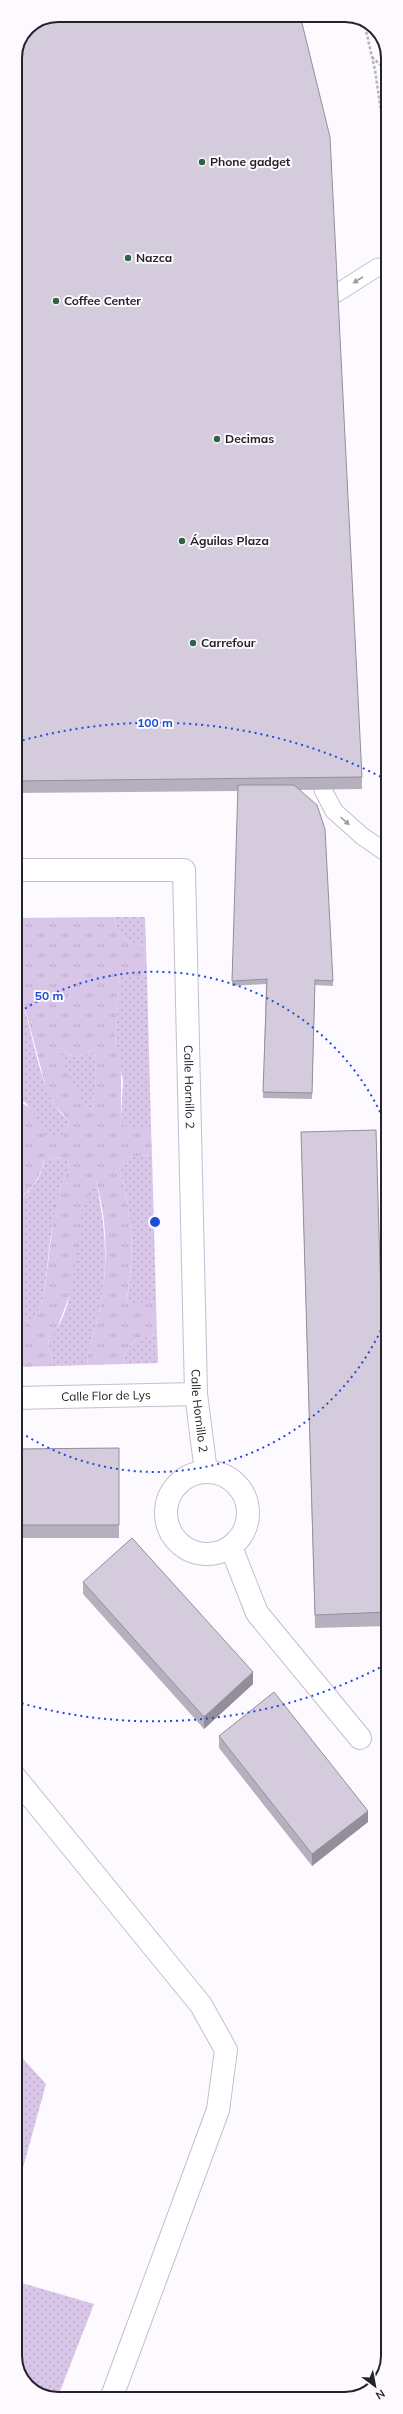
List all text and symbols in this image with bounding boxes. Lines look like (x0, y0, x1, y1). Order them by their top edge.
place label: Phone gadget (210, 154, 291, 169)
marker: Phone gadget (197, 157, 207, 167)
place label: Nazca (136, 250, 172, 265)
marker: Nazca (123, 253, 133, 263)
one-way arrow (352, 277, 363, 284)
place label: Coffee Center (64, 293, 141, 308)
marker: Coffee Center (51, 296, 61, 306)
place label: Decimas (225, 431, 274, 446)
marker: Decimas (212, 434, 222, 444)
place label: Águilas Plaza (190, 533, 269, 548)
marker: Águilas Plaza (177, 536, 187, 546)
place label: Carrefour (201, 635, 256, 650)
marker: Carrefour (188, 638, 198, 648)
text: 100 m (137, 715, 173, 730)
one-way arrow (340, 817, 350, 826)
text: 50 m (35, 988, 63, 1003)
street label: Calle Hornillo 2 (181, 1045, 198, 1129)
centre of rings (148, 1215, 162, 1229)
street label: Calle Hornillo 2 (188, 1369, 211, 1453)
street label: Calle Flor de Lys (61, 1387, 151, 1404)
north arrow (355, 2366, 395, 2406)
text: N (373, 2386, 388, 2403)

